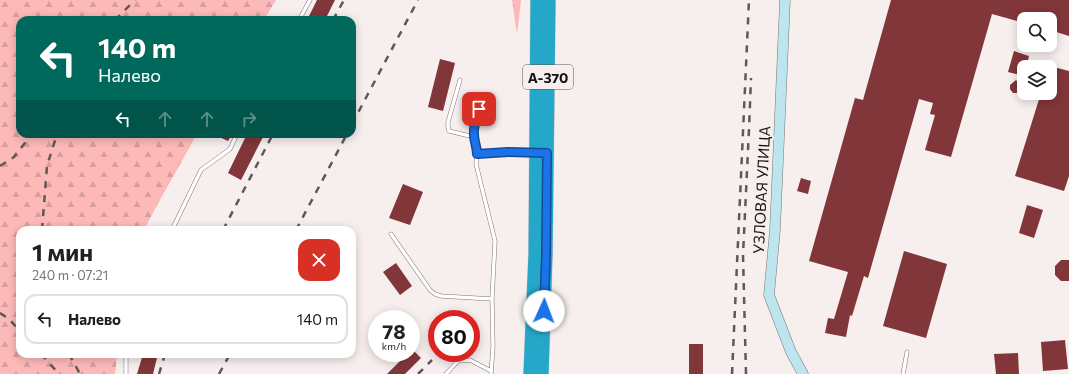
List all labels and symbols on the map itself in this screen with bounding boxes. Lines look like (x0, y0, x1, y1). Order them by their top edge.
road number: А-370 (523, 65, 573, 89)
pin (462, 92, 496, 126)
street label: УЗЛОВАЯ УЛИЦА (749, 125, 773, 255)
position arrow (523, 290, 565, 332)
speed limit sign: 80 (428, 310, 480, 362)

